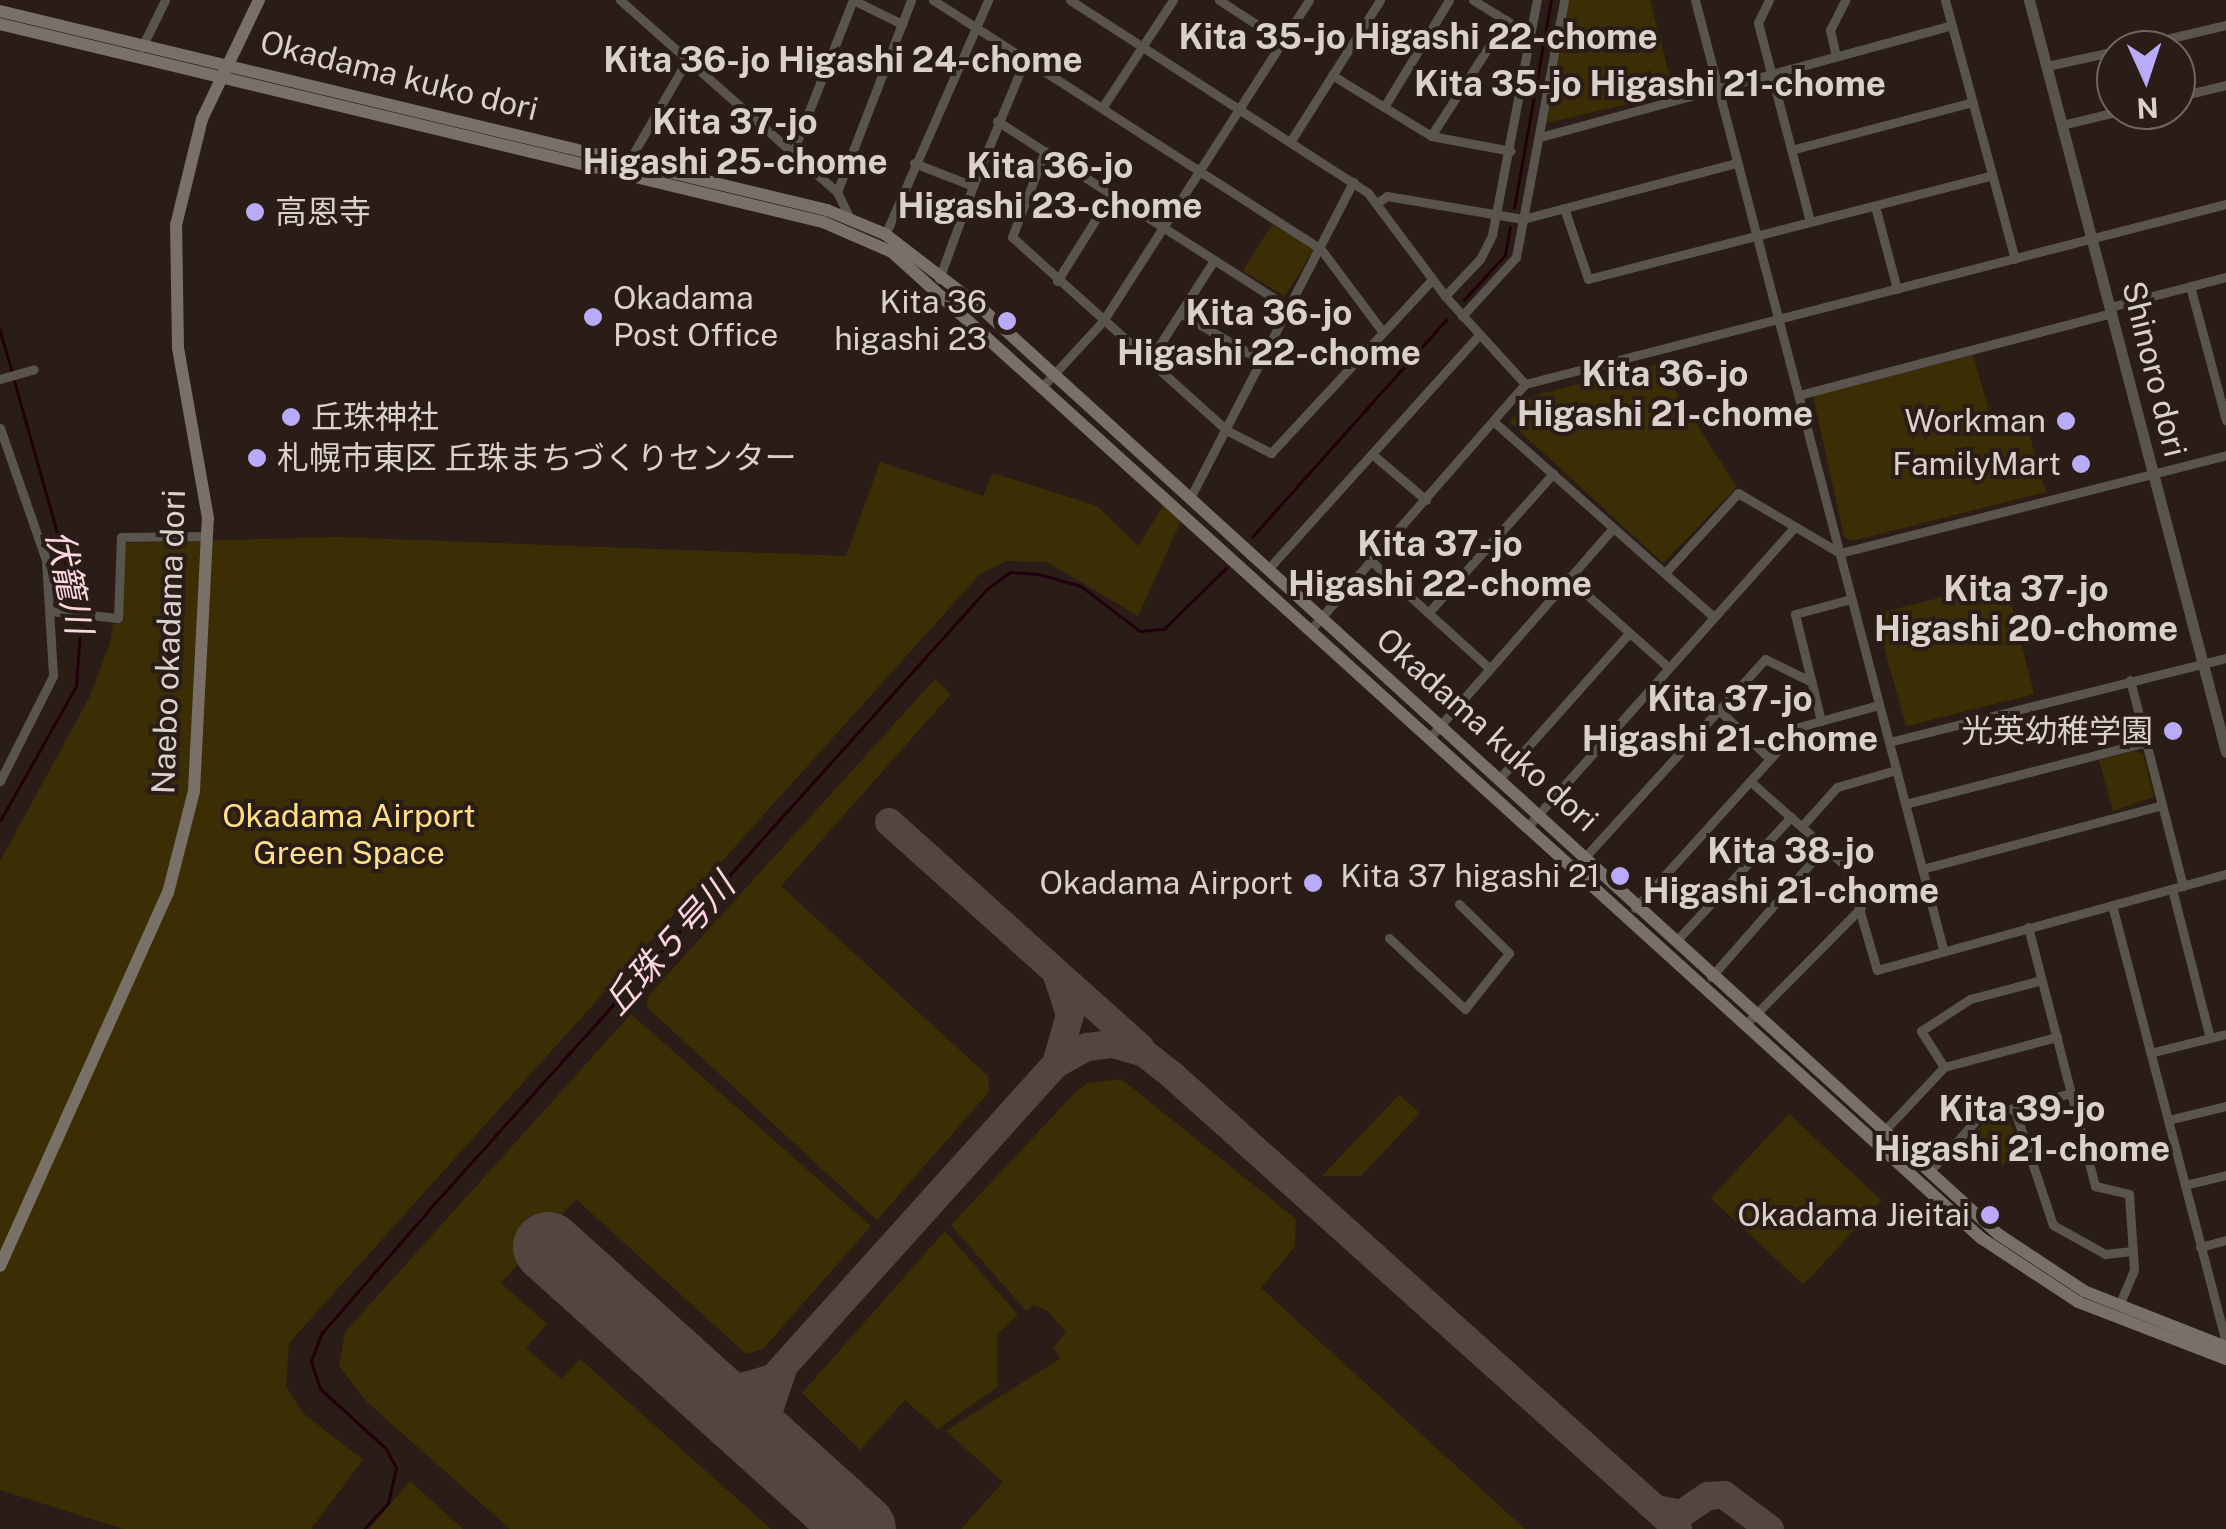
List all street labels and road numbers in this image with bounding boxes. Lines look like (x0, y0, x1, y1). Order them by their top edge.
street label: Okadama kuko dori (256, 23, 542, 129)
street label: Shinoro dori (2114, 277, 2194, 461)
street label: Naebo okadama dori (144, 489, 194, 795)
street label: Okadama kuko dori (1368, 620, 1606, 840)

